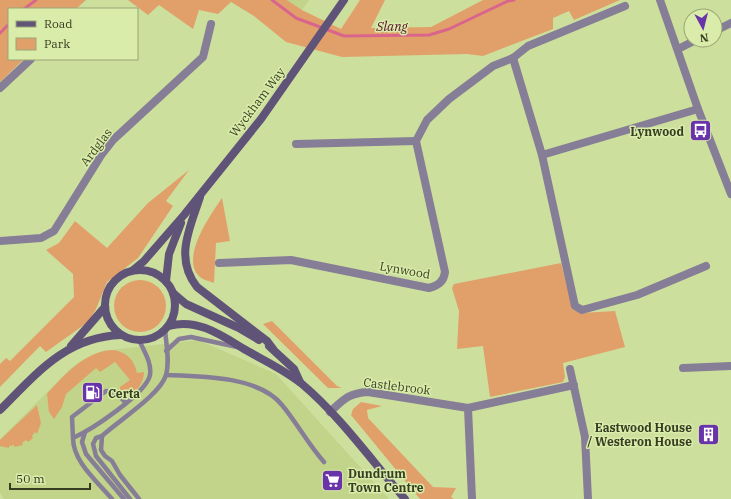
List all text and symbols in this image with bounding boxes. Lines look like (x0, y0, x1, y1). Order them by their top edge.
legend (8, 8, 138, 60)
north arrow (683, 8, 723, 48)
text: Road (44, 16, 73, 31)
water label: Slang (375, 18, 409, 35)
text: N (699, 30, 709, 45)
text: Park (44, 36, 70, 51)
street label: Wyckham Way (226, 64, 288, 140)
bus stop icon: Lynwood (687, 118, 713, 144)
place label: Lynwood (630, 124, 684, 139)
street label: Ardglas (77, 125, 115, 169)
street label: Lynwood (379, 258, 431, 282)
street label: Castlebrook (363, 374, 431, 398)
fuel station icon: Certa (80, 380, 106, 406)
place label: Certa (108, 386, 140, 401)
place label: Eastwood House / Westeron House (587, 420, 692, 449)
building icon: Eastwood House / Westeron House (695, 421, 721, 447)
scale bar (10, 465, 90, 491)
place label: Dundrum Town Centre (348, 466, 424, 495)
supermarket icon: Dundrum Town Centre (320, 467, 346, 493)
text: 50 m (16, 471, 45, 486)

